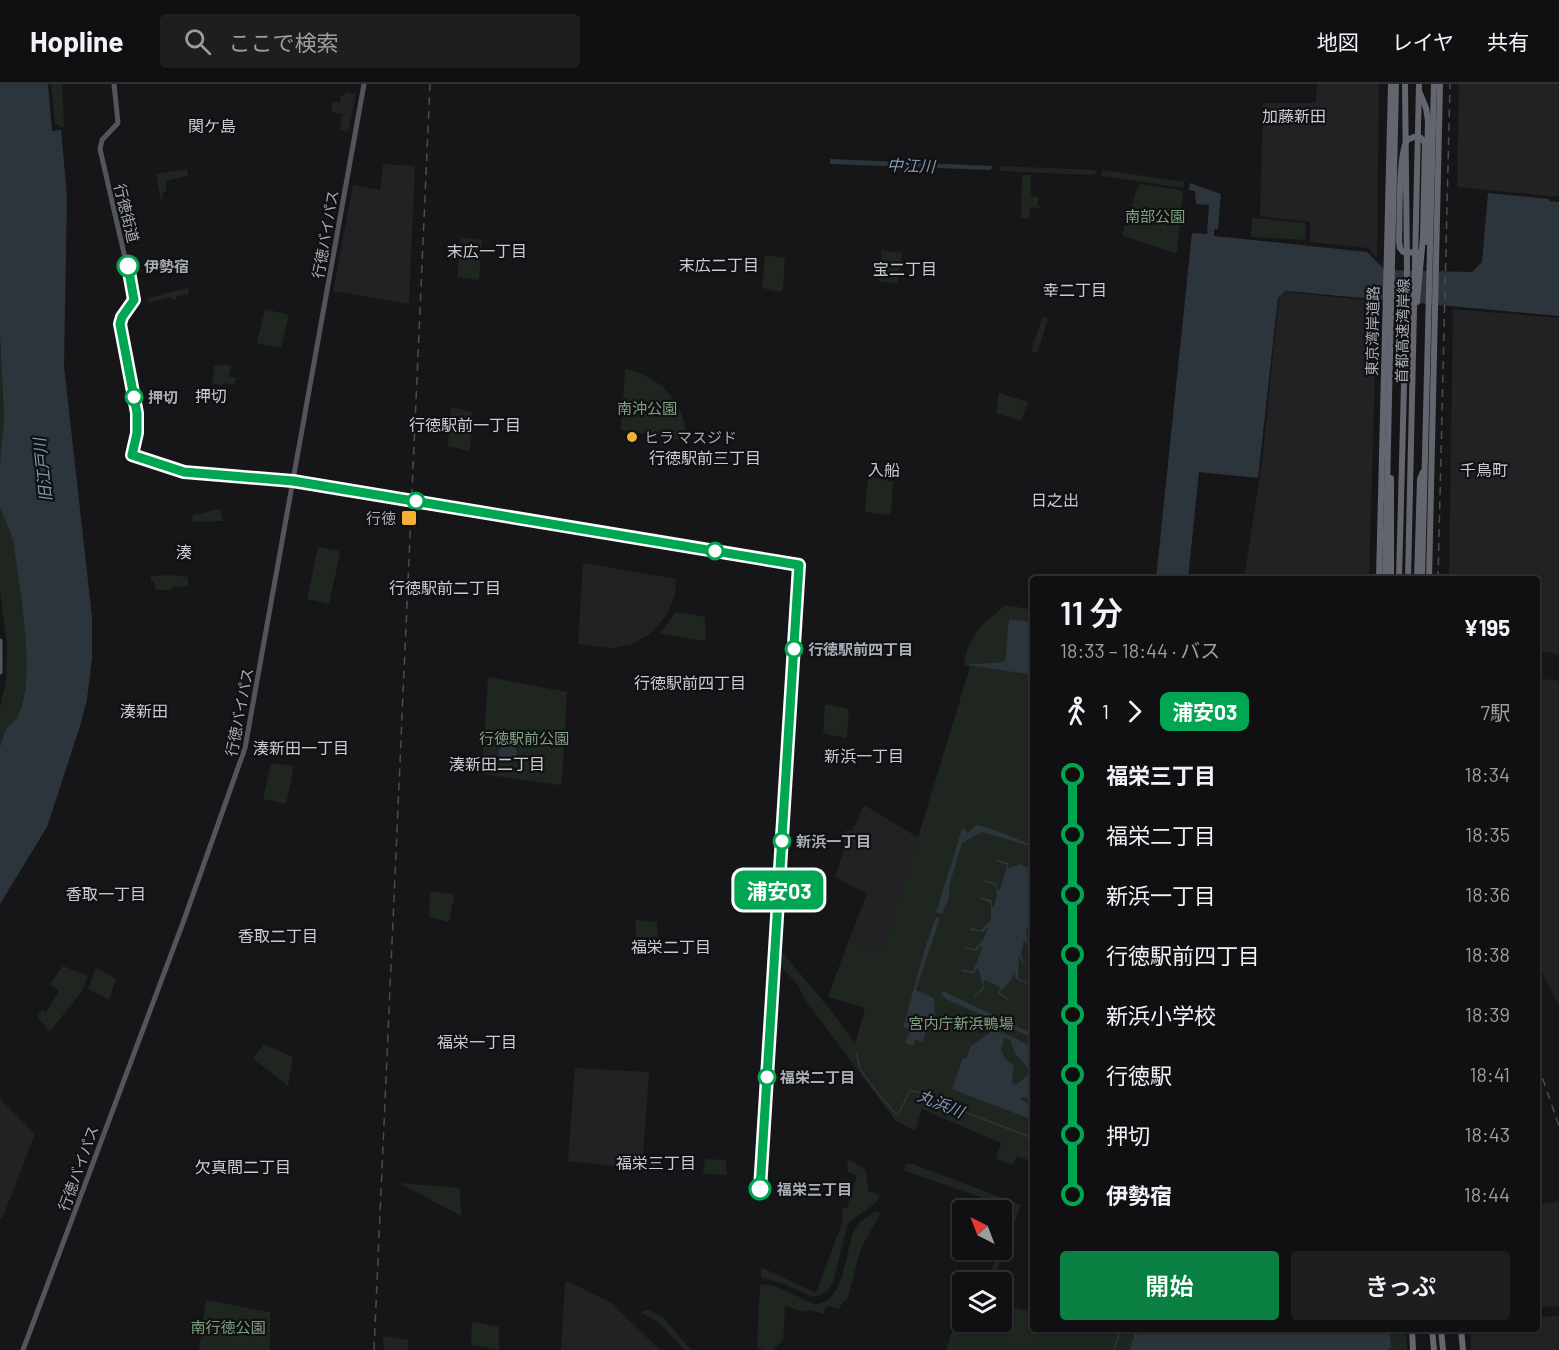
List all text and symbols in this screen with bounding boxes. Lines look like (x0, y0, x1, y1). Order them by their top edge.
search box (160, 14, 580, 68)
text: Hopline (30, 24, 124, 58)
icon: search (181, 25, 214, 58)
text: ここで検索 (229, 29, 339, 55)
text: 地図 (1317, 29, 1359, 54)
text: レイヤ (1392, 29, 1454, 54)
text: 共有 (1487, 29, 1529, 54)
district label: 加藤新田 (1262, 106, 1326, 125)
district label: 関ケ島 (188, 116, 236, 135)
water label: 中江川 (887, 155, 937, 175)
street label: 行徳街道 (111, 182, 143, 244)
street label: 行徳バイパス (308, 188, 342, 280)
park label: 南部公園 (1125, 207, 1185, 225)
district label: 末広一丁目 (447, 241, 527, 260)
marker: 伊勢宿 (117, 255, 139, 277)
district label: 末広二丁目 (679, 255, 759, 274)
place label: 伊勢宿 (144, 257, 189, 275)
district label: 宝二丁目 (873, 259, 937, 278)
street label: 首都高速湾岸線 (1392, 278, 1412, 384)
district label: 幸二丁目 (1043, 280, 1107, 299)
street label: 東京湾岸道路 (1362, 286, 1382, 376)
district label: 押切 (195, 386, 227, 405)
marker: 押切 (125, 388, 143, 406)
place label: 押切 (148, 388, 178, 406)
park label: 南沖公園 (617, 399, 677, 417)
district label: 行徳駅前一丁目 (409, 415, 521, 434)
place label: ヒラ マスジド (644, 428, 737, 446)
marker: ヒラ マスジド (625, 430, 639, 444)
water label: 旧江戸川 (29, 435, 55, 503)
district label: 行徳駅前三丁目 (649, 448, 761, 467)
district label: 入船 (868, 460, 900, 479)
district label: 千鳥町 (1460, 460, 1508, 479)
district label: 日之出 (1031, 490, 1079, 509)
unlabelled marker (407, 492, 425, 510)
place label: 行徳 (366, 509, 396, 527)
marker: 行徳 (400, 509, 418, 527)
district label: 湊 (176, 542, 192, 561)
unlabelled marker (706, 542, 724, 560)
district label: 行徳駅前二丁目 (389, 578, 501, 597)
text: 11 分 (1060, 592, 1123, 632)
text: ¥195 (1464, 614, 1510, 640)
text: 18:33 – 18:44 · バス (1060, 638, 1220, 662)
marker: 行徳駅前四丁目 (785, 640, 803, 658)
place label: 行徳駅前四丁目 (808, 640, 913, 658)
street label: 行徳バイパス (222, 666, 256, 758)
district label: 行徳駅前四丁目 (634, 673, 746, 692)
icon: walk (1060, 695, 1093, 728)
icon: forward (1118, 695, 1151, 728)
text: 1 (1102, 699, 1109, 723)
text: 浦安03 (1172, 699, 1237, 724)
text: 7駅 (1481, 700, 1510, 724)
district label: 湊新田 (120, 701, 168, 720)
park label: 行徳駅前公園 (479, 729, 569, 747)
district label: 湊新田一丁目 (253, 738, 349, 757)
district label: 新浜一丁目 (824, 746, 904, 765)
district label: 湊新田二丁目 (449, 754, 545, 773)
text: 福栄三丁目 (1106, 762, 1216, 788)
text: 18:34 (1464, 762, 1510, 786)
text: 福栄二丁目 (1106, 822, 1216, 848)
text: 18:35 (1465, 822, 1510, 846)
marker: 新浜一丁目 (773, 832, 791, 850)
place label: 新浜一丁目 (796, 832, 871, 850)
line badge: 浦安03 (737, 870, 821, 910)
text: 浦安03 (746, 878, 812, 903)
text: 新浜一丁目 (1106, 882, 1216, 908)
text: 18:36 (1465, 882, 1510, 906)
district label: 香取一丁目 (66, 884, 146, 903)
district label: 香取二丁目 (238, 926, 318, 945)
district label: 福栄二丁目 (631, 937, 711, 956)
text: 行徳駅前四丁目 (1106, 942, 1260, 968)
text: 18:38 (1465, 942, 1510, 966)
text: 新浜小学校 (1106, 1002, 1216, 1028)
text: 18:39 (1465, 1002, 1510, 1026)
park label: 宮内庁新浜鴨場 (908, 1014, 1014, 1032)
district label: 福栄一丁目 (437, 1032, 517, 1051)
text: 行徳駅 (1106, 1062, 1172, 1088)
text: 18:41 (1470, 1062, 1510, 1086)
marker: 福栄二丁目 (758, 1068, 776, 1086)
place label: 福栄二丁目 (779, 1068, 855, 1086)
water label: 丸浜川 (915, 1085, 969, 1122)
text: 押切 (1106, 1122, 1150, 1148)
text: 18:43 (1464, 1122, 1510, 1146)
street label: 行徳バイパス (54, 1123, 102, 1213)
district label: 福栄三丁目 (616, 1153, 696, 1172)
district label: 欠真間二丁目 (195, 1157, 291, 1176)
marker: 福栄三丁目 (749, 1178, 771, 1200)
place label: 福栄三丁目 (776, 1180, 852, 1198)
text: 伊勢宿 (1106, 1182, 1172, 1208)
text: 18:44 (1464, 1182, 1510, 1206)
north arrow (952, 1200, 1012, 1260)
map controls (952, 1200, 1012, 1332)
button: 開始 (1060, 1251, 1279, 1320)
button: きっぷ (1291, 1251, 1510, 1320)
button: layers (952, 1272, 1012, 1332)
park label: 南行徳公園 (190, 1318, 266, 1336)

